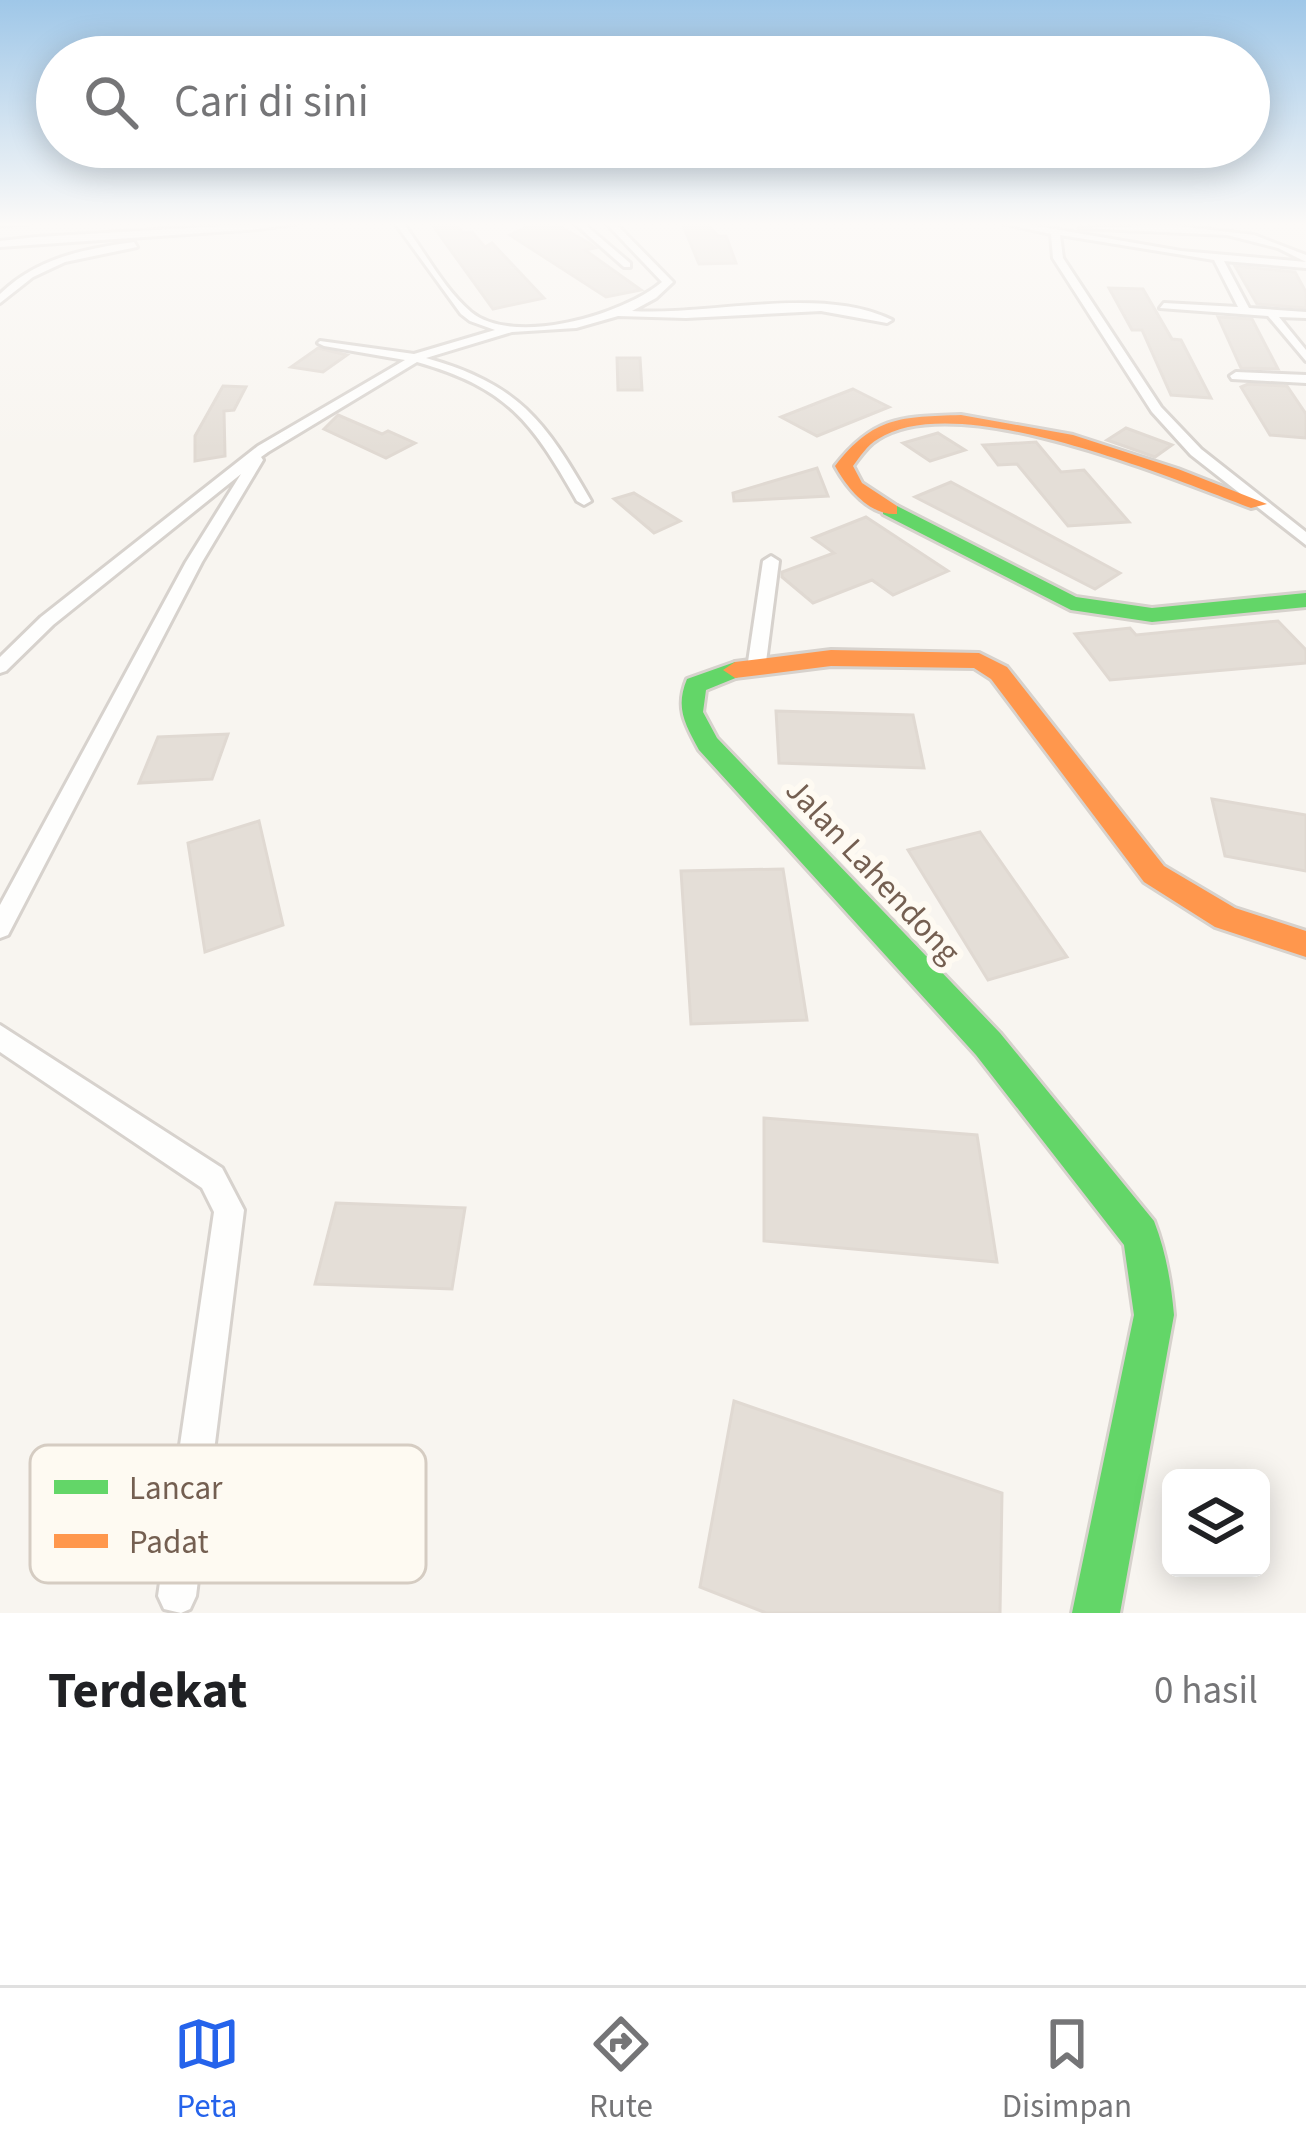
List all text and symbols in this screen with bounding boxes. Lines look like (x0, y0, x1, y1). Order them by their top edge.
search box (36, 36, 1270, 168)
icon: search (78, 69, 144, 135)
text: Cari di sini (174, 70, 369, 134)
street label: Jalan Lahendong (775, 768, 972, 974)
legend (30, 1445, 426, 1583)
text: Lancar (129, 1465, 223, 1512)
map controls (1162, 1469, 1270, 1577)
button: layers (1162, 1469, 1270, 1577)
text: Padat (129, 1519, 209, 1566)
text: Terdekat (48, 1655, 247, 1727)
text: 0 hasil (1154, 1663, 1258, 1719)
tab: Peta (174, 2011, 240, 2130)
tab: Rute (588, 2011, 654, 2130)
tab: Disimpan (1002, 2011, 1132, 2130)

